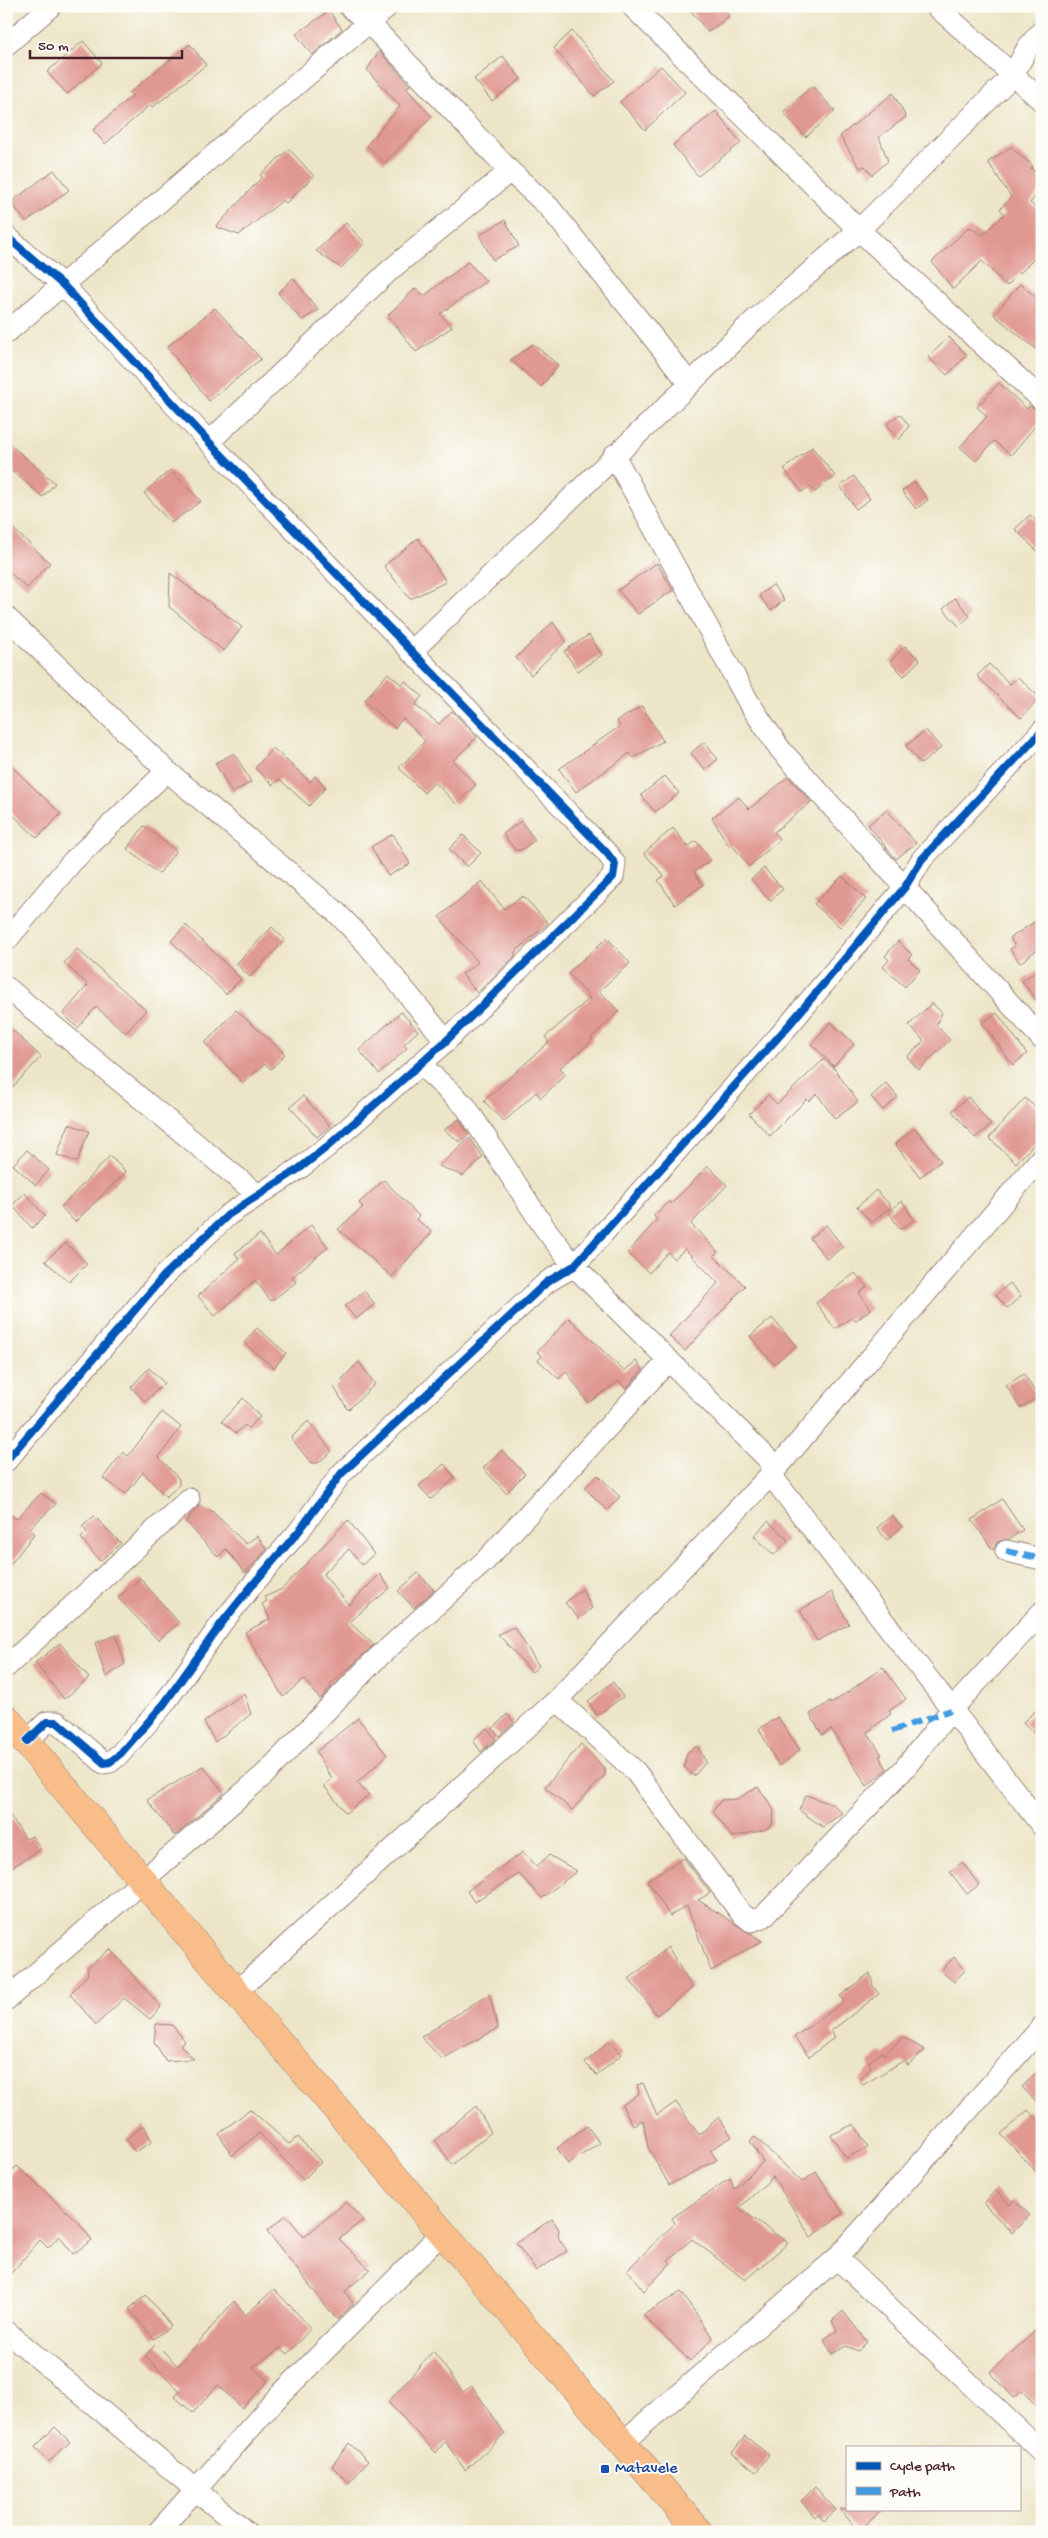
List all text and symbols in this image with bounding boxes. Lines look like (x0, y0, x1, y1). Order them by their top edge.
scale bar (30, 28, 182, 60)
text: 50 m (38, 38, 69, 56)
legend (846, 2446, 1020, 2510)
text: Cycle path (890, 2458, 955, 2476)
place label: Matavele (615, 2460, 678, 2479)
marker: Matavele (599, 2463, 611, 2475)
text: Path (889, 2484, 921, 2502)

